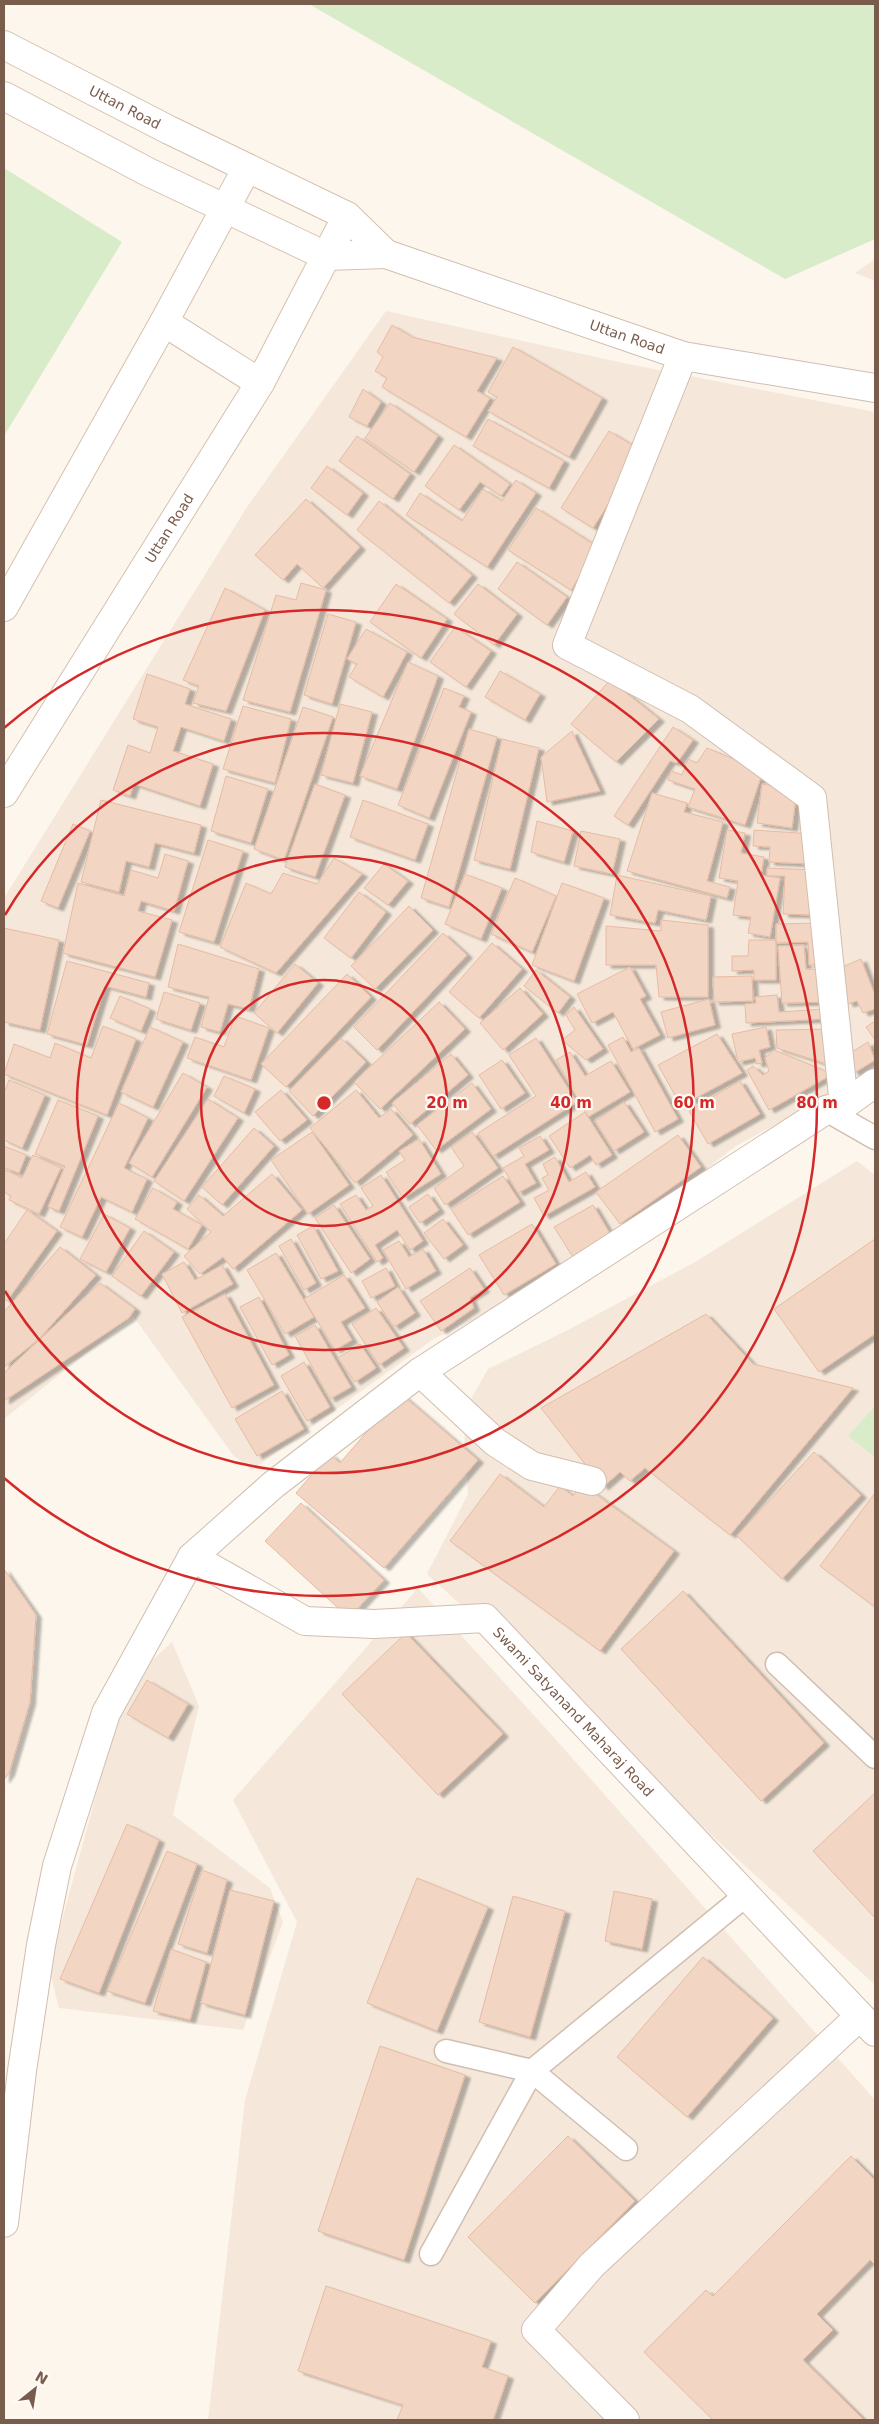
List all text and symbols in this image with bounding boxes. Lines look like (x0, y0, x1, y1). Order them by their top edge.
street label: Uttan Road (86, 82, 163, 132)
street label: Uttan Road (588, 317, 667, 357)
street label: Uttan Road (142, 491, 197, 566)
centre of rings (315, 1094, 333, 1112)
text: 20 m (426, 1094, 468, 1112)
text: 40 m (550, 1094, 592, 1112)
text: 60 m (673, 1094, 715, 1112)
text: 80 m (796, 1094, 838, 1112)
street label: Swami Satyanand Maharaj Road (490, 1624, 657, 1800)
north arrow (10, 2364, 60, 2414)
text: N (32, 2368, 51, 2388)

